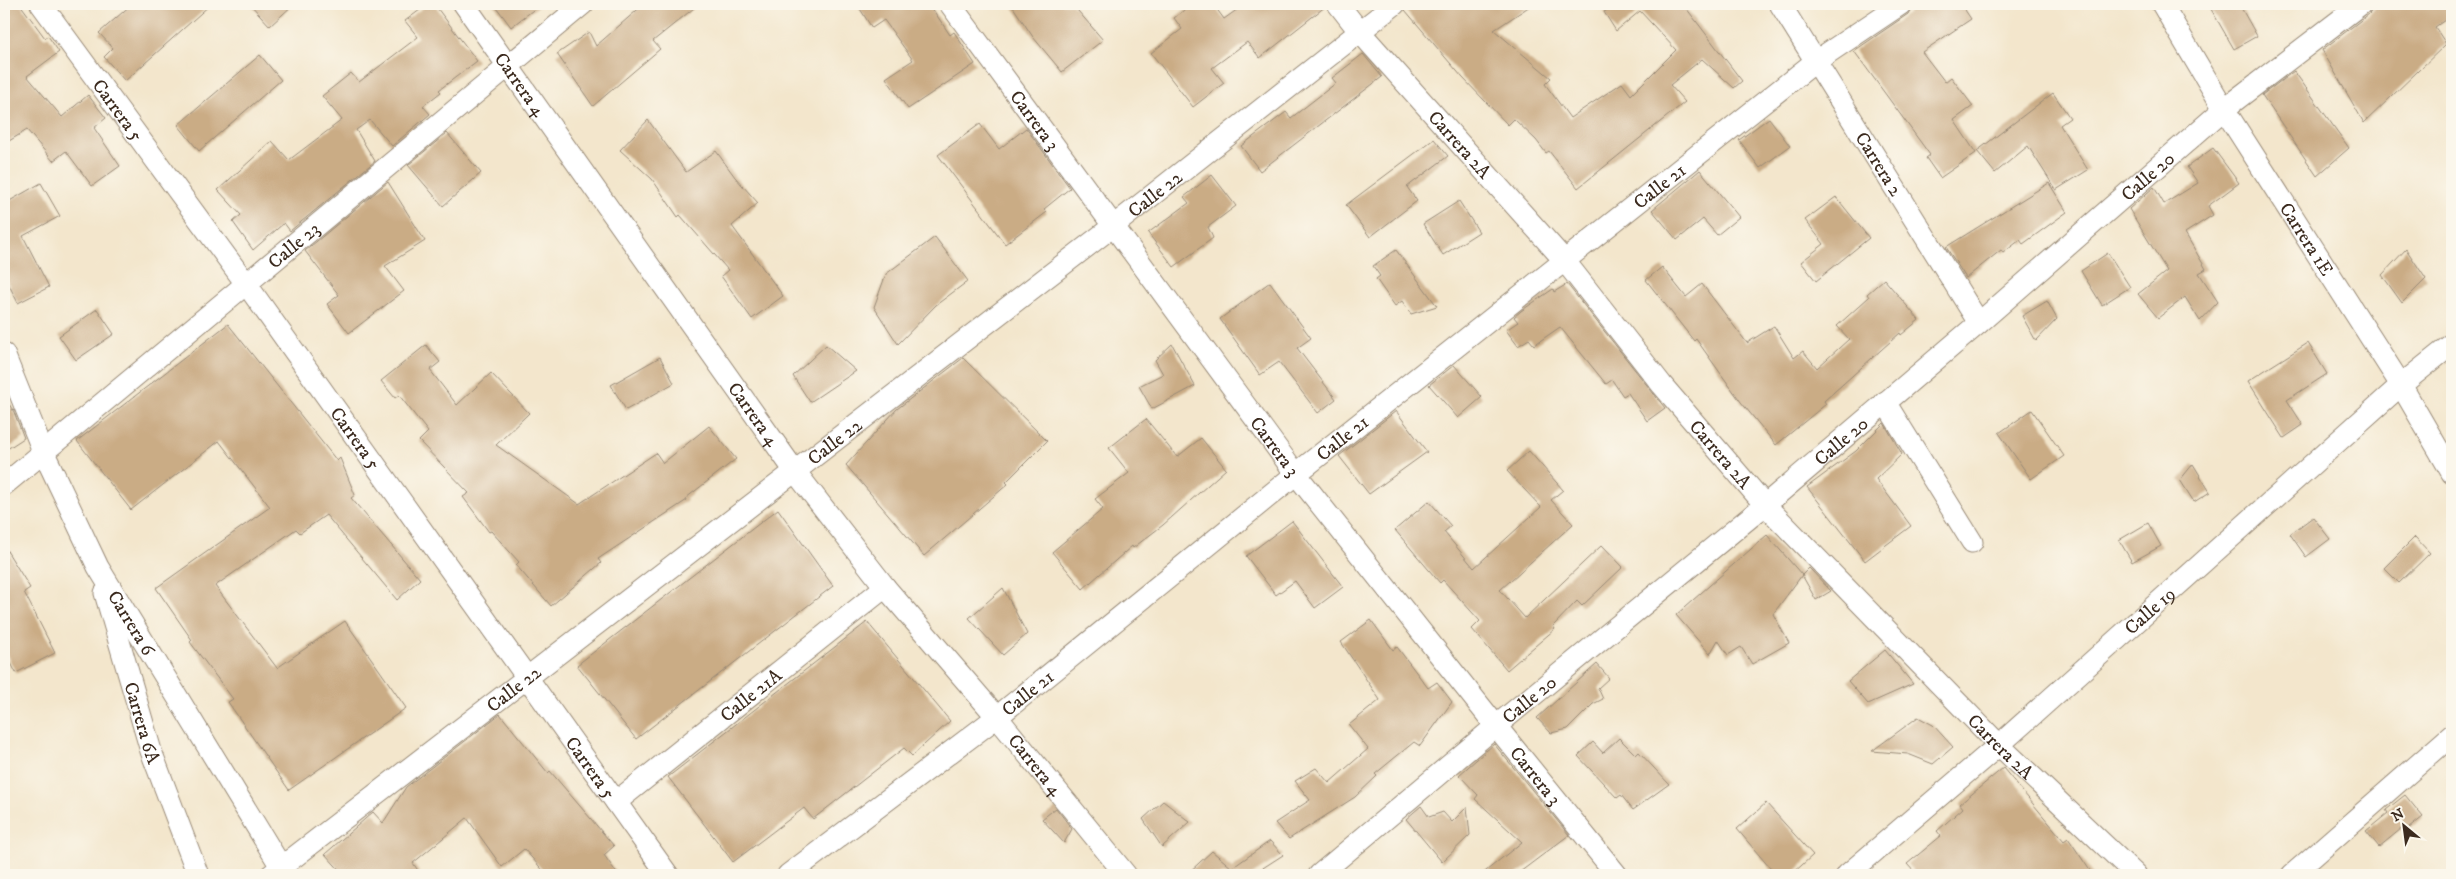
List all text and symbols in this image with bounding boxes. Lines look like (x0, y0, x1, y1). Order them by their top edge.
street label: Carrera 4 (489, 48, 550, 122)
street label: Carrera 5 (87, 75, 148, 147)
street label: Carrera 3 (1004, 86, 1064, 155)
street label: Carrera 2A (1423, 106, 1496, 185)
street label: Carrera 2 (1850, 128, 1907, 201)
street label: Calle 20 (2117, 147, 2180, 207)
street label: Calle 21 (1629, 159, 1691, 215)
street label: Calle 22 (1124, 166, 1188, 223)
street label: Carrera 1E (2274, 199, 2338, 280)
street label: Calle 23 (264, 218, 325, 274)
street label: Carrera 4 (722, 378, 784, 452)
street label: Carrera 5 (325, 403, 385, 475)
street label: Calle 21 (1312, 411, 1374, 466)
street label: Carrera 3 (1245, 412, 1304, 482)
street label: Calle 20 (1810, 412, 1873, 471)
street label: Calle 22 (803, 414, 868, 470)
street label: Carrera 2A (1684, 416, 1756, 495)
street label: Calle 19 (2120, 583, 2181, 640)
street label: Carrera 6 (102, 587, 160, 661)
street label: Calle 22 (482, 661, 547, 718)
street label: Calle 21A (716, 664, 787, 727)
street label: Calle 21 (998, 666, 1059, 722)
street label: Calle 20 (1498, 671, 1562, 729)
street label: Carrera 6A (119, 680, 165, 768)
street label: Carrera 2A (1962, 710, 2038, 785)
street label: Carrera 4 (1003, 730, 1067, 802)
street label: Carrera 5 (560, 732, 620, 804)
street label: Carrera 3 (1504, 742, 1566, 810)
north arrow (2378, 802, 2428, 852)
text: N (2389, 805, 2408, 826)

